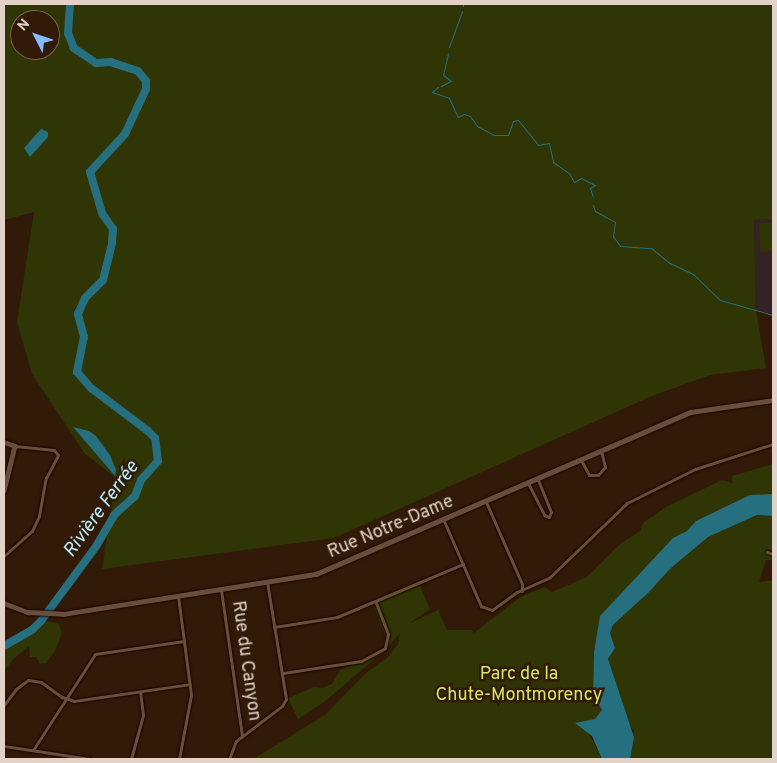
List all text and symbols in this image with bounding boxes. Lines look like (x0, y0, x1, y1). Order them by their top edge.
north arrow (10, 10, 60, 60)
text: N (14, 16, 34, 35)
water label: Rivière Ferrée (59, 457, 145, 563)
street label: Rue Notre-Dame (325, 492, 457, 564)
street label: Rue du Canyon (226, 600, 264, 722)
park label: Parc de la Chute-Montmorency (436, 665, 602, 708)

